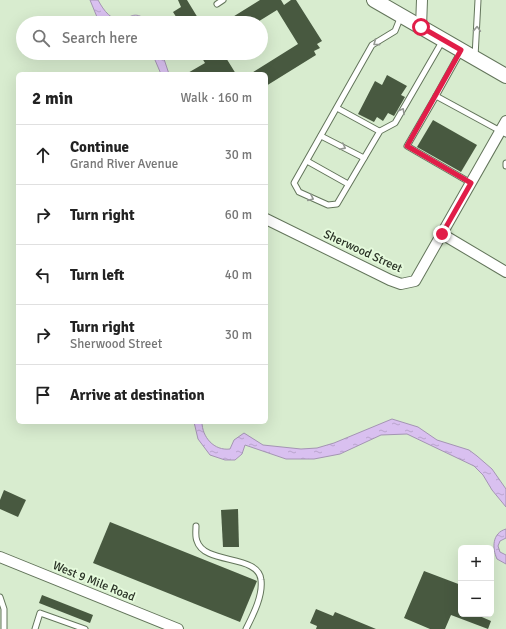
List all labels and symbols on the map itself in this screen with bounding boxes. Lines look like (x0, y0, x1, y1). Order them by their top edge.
route start (412, 18, 430, 36)
one-way arrow (473, 26, 481, 32)
one-way arrow (374, 38, 381, 45)
one-way arrow (397, 108, 405, 115)
one-way arrow (338, 142, 346, 149)
one-way arrow (307, 193, 314, 201)
route end (433, 225, 451, 243)
street label: Sherwood Street (321, 227, 405, 276)
street label: West 9 Mile Road (50, 558, 137, 605)

